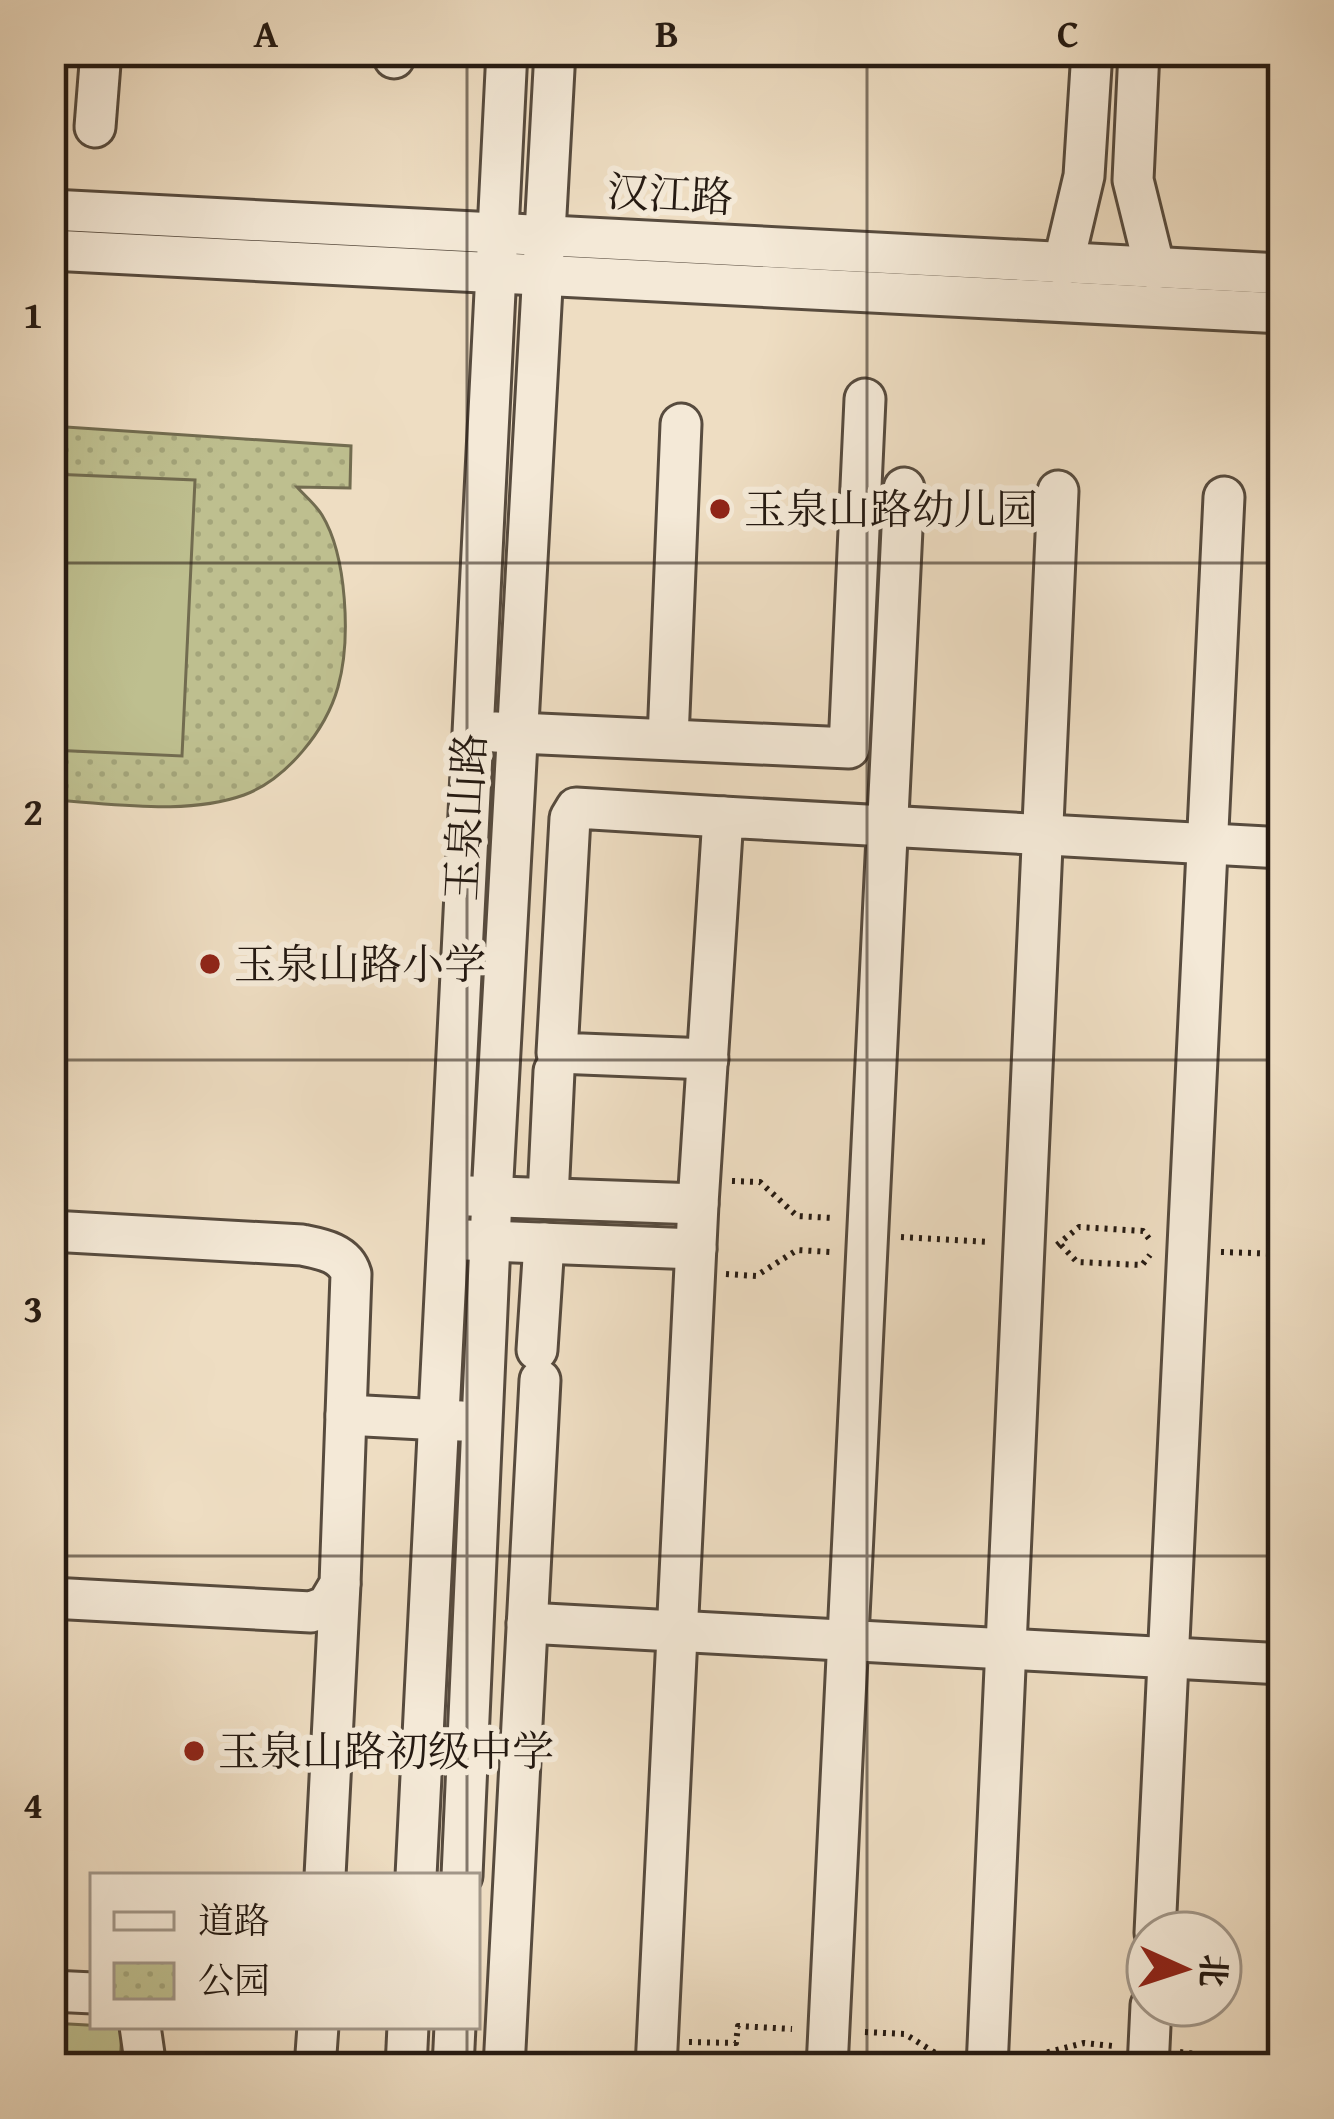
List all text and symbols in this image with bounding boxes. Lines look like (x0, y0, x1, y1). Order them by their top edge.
text: A (254, 4, 279, 61)
text: B (655, 4, 679, 61)
text: C (1057, 4, 1079, 61)
street label: 汉江路 (606, 160, 735, 227)
text: 1 (23, 285, 43, 342)
place label: 玉泉山路幼儿园 (744, 478, 1038, 539)
marker: 玉泉山路幼儿园 (707, 496, 733, 522)
street label: 玉泉山路 (430, 731, 499, 902)
text: 2 (23, 782, 43, 839)
place label: 玉泉山路小学 (234, 933, 486, 994)
marker: 玉泉山路小学 (197, 951, 223, 977)
text: 3 (23, 1279, 43, 1336)
place label: 玉泉山路初级中学 (218, 1720, 554, 1781)
marker: 玉泉山路初级中学 (181, 1738, 207, 1764)
text: 4 (23, 1775, 43, 1832)
legend (90, 1873, 480, 2029)
text: 道路 (198, 1893, 270, 1946)
north arrow (1124, 1909, 1244, 2029)
text: 公园 (198, 1953, 270, 2006)
text: 北 (1189, 1953, 1239, 1988)

